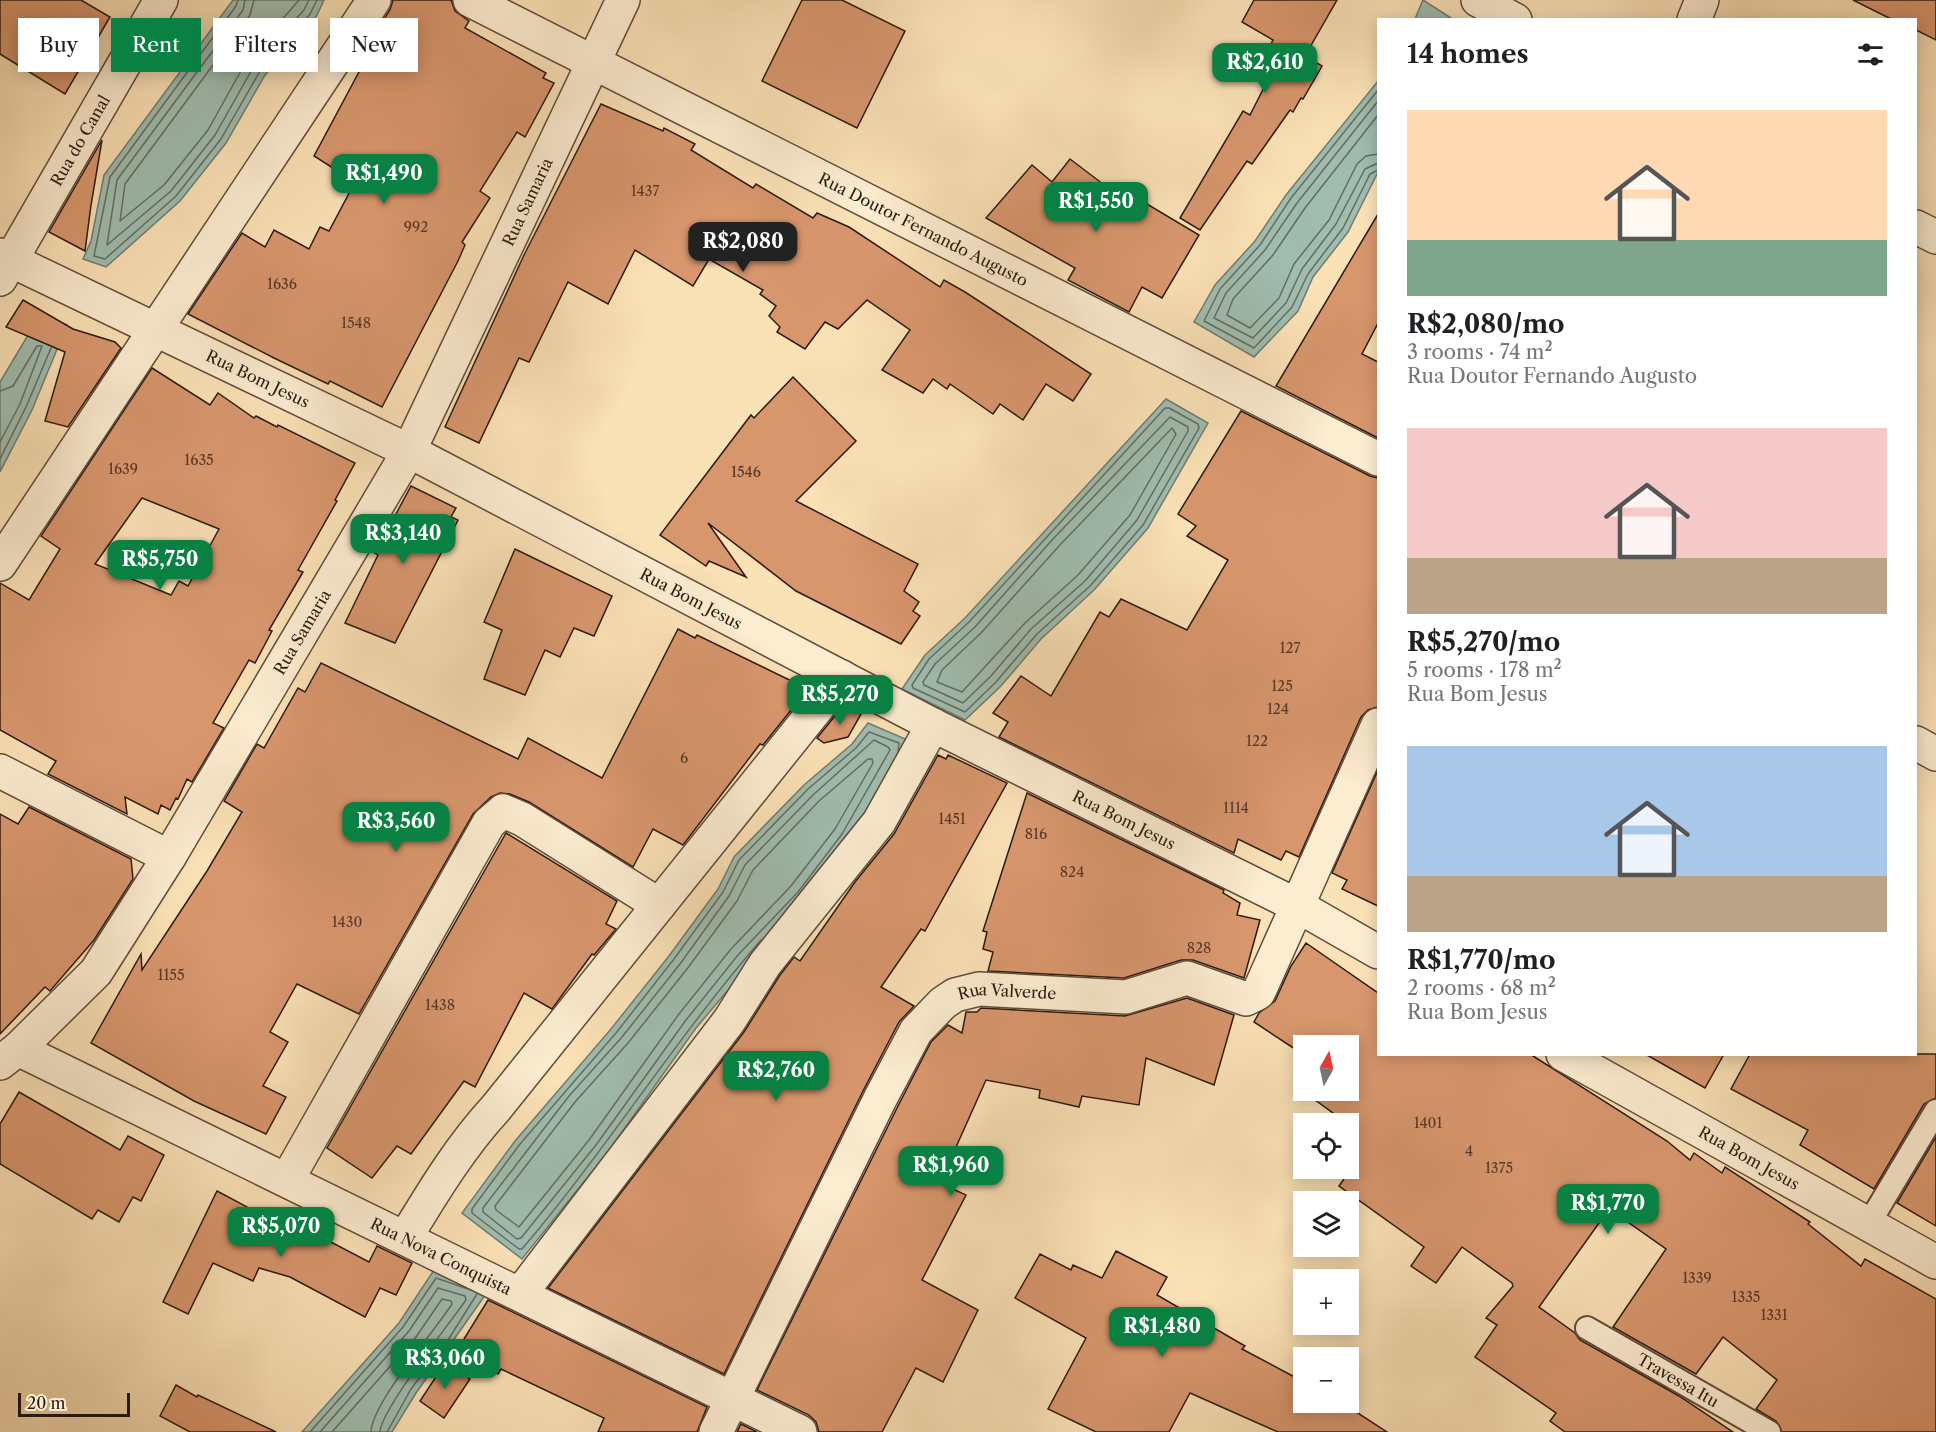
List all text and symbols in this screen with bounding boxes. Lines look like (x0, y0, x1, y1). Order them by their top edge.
chip: Buy (18, 18, 99, 72)
chip: Rent (111, 18, 201, 72)
chip: Filters (213, 18, 318, 72)
chip: New (330, 18, 418, 72)
text: 14 homes (1407, 38, 1529, 70)
icon: filters (1854, 38, 1887, 71)
pin: R$2,610 (1210, 43, 1320, 94)
text: R$2,610 (1226, 50, 1304, 74)
street label: Rua do Canal (46, 91, 114, 190)
icon: home (1593, 149, 1701, 257)
pin: R$1,490 (329, 154, 439, 205)
street label: Rua Samaria (498, 154, 557, 249)
text: R$1,490 (345, 161, 423, 185)
street label: Rua Doutor Fernando Augusto (815, 168, 1032, 291)
house number: 1437 (631, 182, 659, 200)
pin: R$1,550 (1041, 182, 1151, 233)
text: R$1,550 (1058, 189, 1134, 213)
house number: 992 (404, 218, 428, 236)
pin: R$2,080 (688, 222, 798, 273)
text: R$2,080 (702, 229, 784, 253)
house number: 1636 (267, 275, 297, 293)
text: R$2,080/mo (1407, 308, 1565, 340)
house number: 1548 (341, 314, 371, 332)
text: 3 rooms · 74 m² (1407, 340, 1553, 364)
street label: Rua Bom Jesus (203, 345, 313, 412)
text: Rua Doutor Fernando Augusto (1407, 364, 1697, 388)
house number: 1635 (184, 451, 214, 469)
house number: 1639 (108, 460, 138, 478)
house number: 1546 (731, 463, 761, 481)
icon: home (1593, 467, 1701, 575)
pin: R$3,140 (348, 514, 458, 565)
text: R$3,140 (365, 521, 441, 545)
pin: R$5,750 (105, 540, 215, 591)
text: R$5,750 (122, 547, 198, 571)
street label: Rua Bom Jesus (637, 564, 746, 634)
street label: Rua Samaria (269, 585, 335, 678)
text: R$5,270/mo (1407, 626, 1560, 658)
house number: 127 (1280, 639, 1301, 657)
text: 5 rooms · 178 m² (1407, 658, 1562, 682)
pin: R$5,270 (785, 675, 895, 726)
house number: 125 (1271, 677, 1293, 695)
text: R$5,270 (801, 682, 879, 706)
text: Rua Bom Jesus (1407, 682, 1548, 706)
house number: 124 (1267, 700, 1289, 718)
house number: 122 (1246, 732, 1268, 750)
house number: 6 (680, 749, 688, 767)
icon: home (1593, 785, 1701, 893)
street label: Rua Bom Jesus (1069, 786, 1179, 854)
house number: 1114 (1223, 799, 1249, 817)
pin: R$3,560 (341, 802, 451, 853)
text: R$3,560 (356, 809, 436, 833)
house number: 1451 (938, 810, 966, 828)
house number: 816 (1025, 825, 1047, 843)
house number: 824 (1060, 863, 1084, 881)
house number: 1430 (332, 913, 362, 931)
house number: 828 (1187, 939, 1211, 957)
text: R$1,770/mo (1407, 944, 1556, 976)
house number: 1155 (158, 966, 184, 984)
text: 2 rooms · 68 m² (1407, 976, 1556, 1000)
street label: Rua Valverde (956, 979, 1057, 1004)
house number: 1438 (425, 996, 455, 1014)
text: Rua Bom Jesus (1407, 1000, 1548, 1024)
north arrow (1293, 1035, 1359, 1101)
map controls (1293, 1035, 1359, 1413)
pin: R$2,760 (721, 1051, 831, 1102)
text: R$2,760 (737, 1058, 815, 1082)
button: locate (1293, 1113, 1359, 1179)
house number: 1401 (1414, 1114, 1442, 1132)
street label: Rua Bom Jesus (1695, 1122, 1803, 1194)
house number: 4 (1465, 1142, 1473, 1160)
pin: R$1,960 (896, 1146, 1006, 1197)
text: R$1,960 (912, 1153, 990, 1177)
house number: 1375 (1485, 1159, 1513, 1177)
pin: R$1,770 (1553, 1184, 1663, 1235)
button: layers (1293, 1191, 1359, 1257)
text: R$1,770 (1571, 1191, 1645, 1215)
pin: R$5,070 (226, 1207, 336, 1258)
street label: Rua Nova Conquista (367, 1213, 515, 1299)
text: R$5,070 (242, 1214, 320, 1238)
button: + (1293, 1269, 1359, 1335)
house number: 1339 (1682, 1269, 1712, 1287)
house number: 1335 (1732, 1288, 1760, 1306)
house number: 1331 (1760, 1306, 1788, 1324)
pin: R$1,480 (1107, 1307, 1217, 1358)
text: R$1,480 (1123, 1314, 1201, 1338)
pin: R$3,060 (390, 1339, 500, 1390)
text: R$3,060 (405, 1346, 485, 1370)
button: − (1293, 1347, 1359, 1413)
street label: Travessa Itu (1634, 1349, 1723, 1411)
scale bar (18, 1390, 130, 1418)
text: 20 m (27, 1393, 66, 1413)

